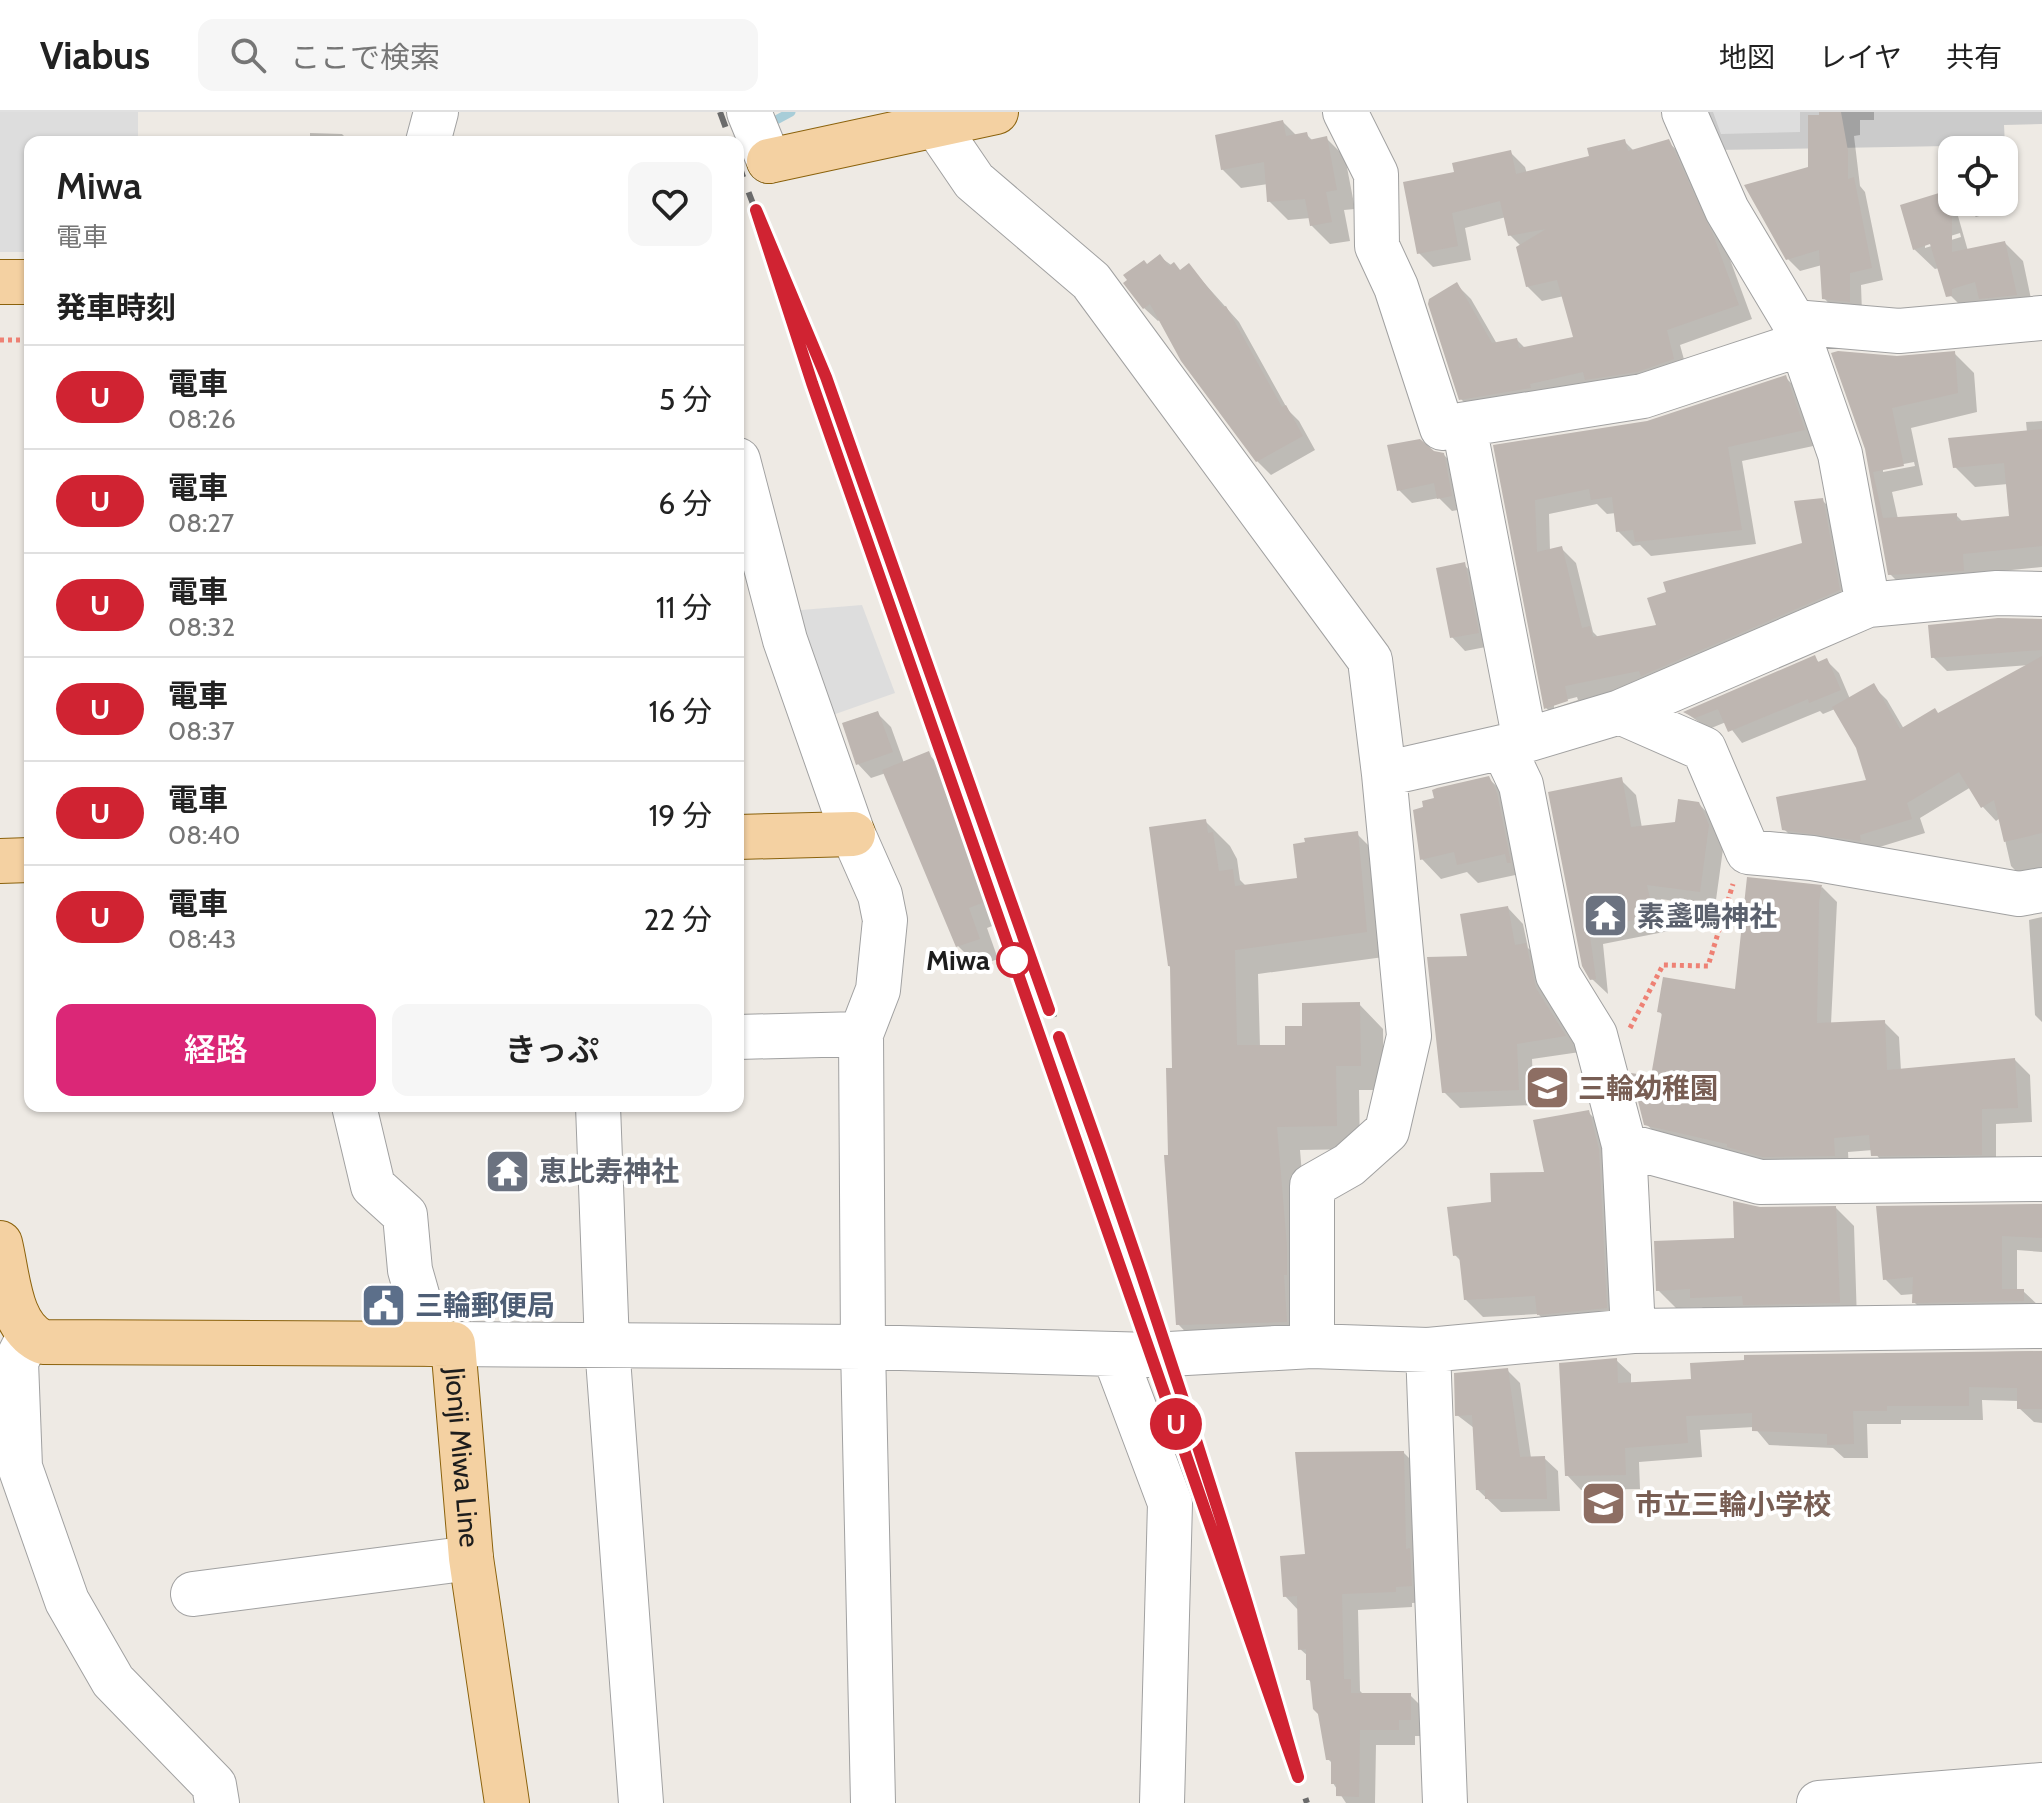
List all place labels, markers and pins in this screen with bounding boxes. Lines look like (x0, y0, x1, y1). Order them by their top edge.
temple icon: 素盞鳴神社 (1582, 892, 1630, 940)
place label: 素盞鳴神社 (1637, 899, 1777, 933)
place label: Miwa (926, 943, 990, 977)
marker: Miwa (997, 943, 1031, 977)
school or university icon: 三輪幼稚園 (1523, 1064, 1571, 1112)
place label: 三輪幼稚園 (1578, 1071, 1718, 1105)
temple icon: 恵比寿神社 (484, 1147, 532, 1195)
place label: 恵比寿神社 (539, 1154, 679, 1188)
public building icon: 三輪郵便局 (360, 1281, 408, 1329)
place label: 三輪郵便局 (415, 1288, 555, 1322)
school or university icon: 市立三輪小学校 (1580, 1480, 1628, 1528)
place label: 市立三輪小学校 (1635, 1487, 1831, 1521)

